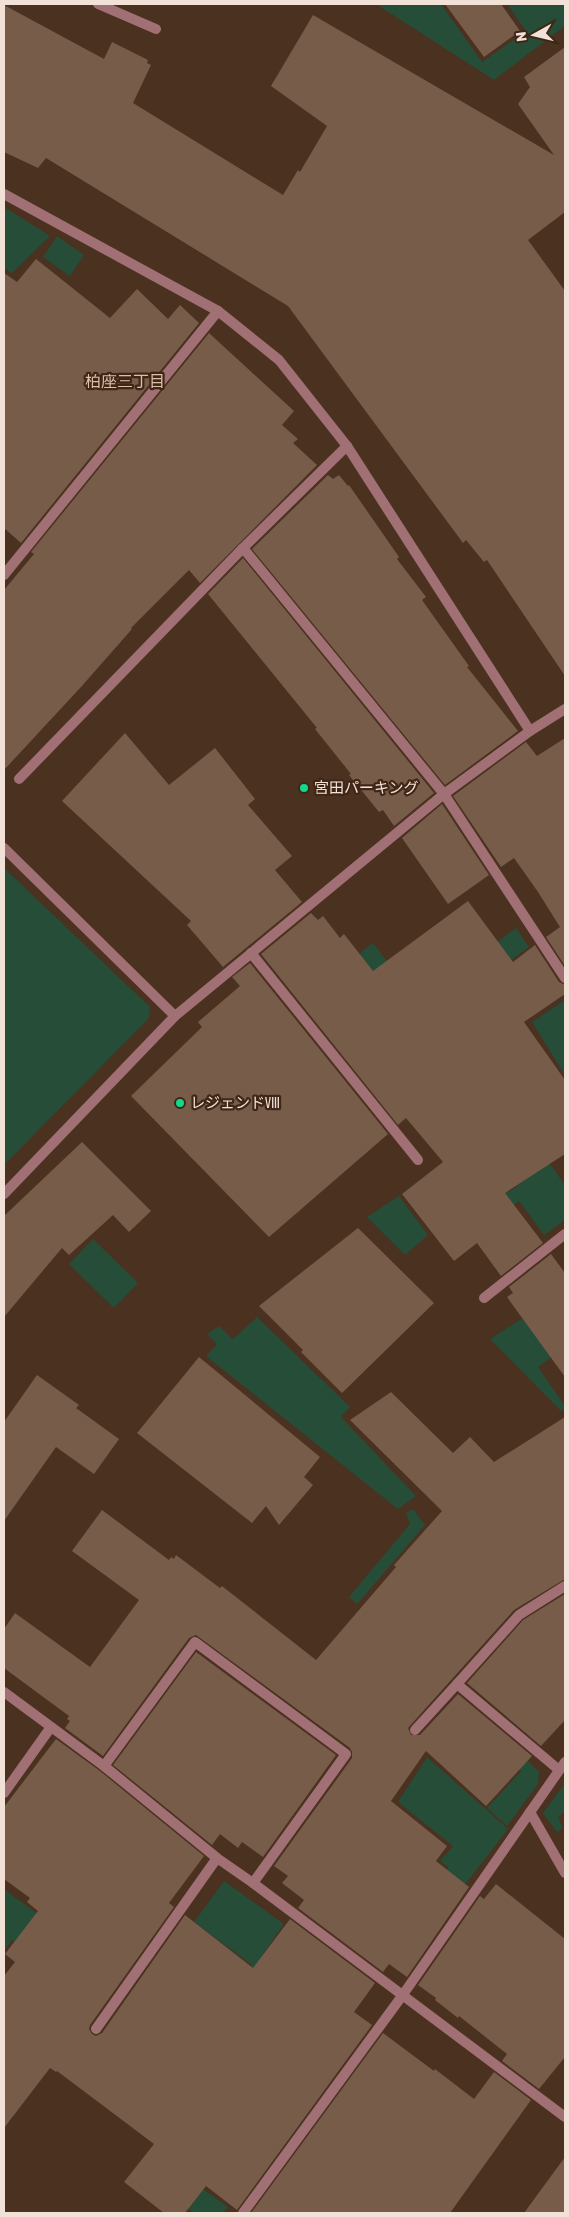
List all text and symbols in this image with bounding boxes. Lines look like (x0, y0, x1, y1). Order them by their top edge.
north arrow (509, 10, 559, 60)
text: N (513, 31, 531, 43)
district label: 柏座三丁目 (85, 372, 165, 391)
place label: 宮田パーキング (314, 779, 419, 797)
marker: 宮田パーキング (298, 782, 310, 794)
place label: レジェンドⅧ (190, 1094, 280, 1112)
marker: レジェンドⅧ (174, 1097, 186, 1109)

